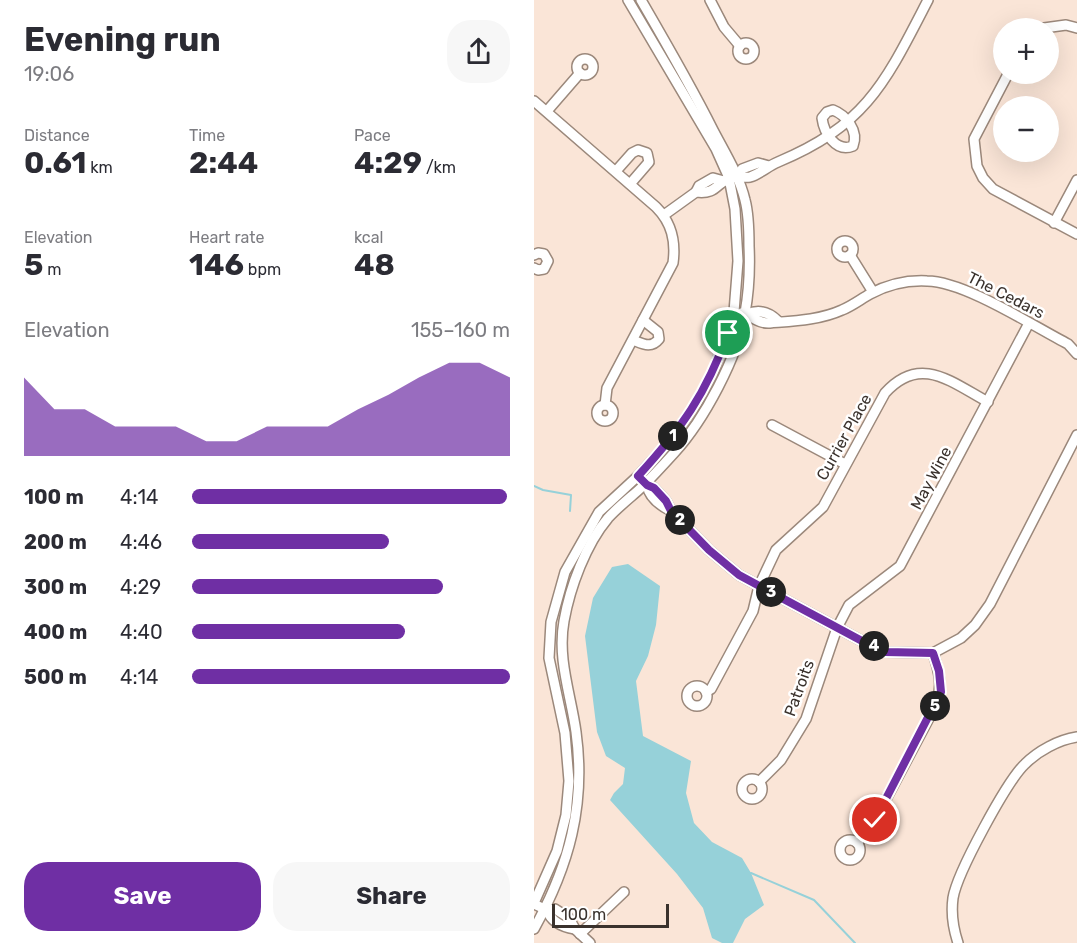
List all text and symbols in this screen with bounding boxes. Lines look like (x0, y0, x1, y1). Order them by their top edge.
map controls (993, 18, 1059, 162)
button: + (993, 18, 1059, 84)
text: Evening run (24, 20, 221, 59)
button: share (447, 20, 510, 83)
text: 19:06 (24, 62, 74, 86)
button: − (993, 96, 1059, 162)
text: Distance (24, 126, 90, 145)
text: Time (189, 126, 225, 145)
text: Pace (354, 126, 391, 145)
text: 0.61 (24, 145, 86, 181)
text: 2:44 (189, 145, 258, 181)
text: 4:29 (354, 145, 422, 181)
text: km (86, 158, 113, 177)
text: /km (422, 158, 456, 177)
text: Elevation (24, 228, 93, 247)
text: Heart rate (189, 228, 264, 247)
text: kcal (354, 228, 383, 247)
text: 5 (24, 247, 43, 283)
text: 146 (189, 247, 244, 283)
text: 48 (354, 247, 395, 283)
text: m (43, 260, 62, 279)
text: bpm (244, 260, 281, 279)
street label: The Cedars (964, 268, 1048, 322)
pin (702, 307, 753, 358)
icon: arrive (711, 316, 744, 349)
text: Elevation (24, 318, 110, 342)
text: 155–160 m (411, 318, 510, 342)
street label: Currier Place (812, 391, 876, 483)
pin: 1 (658, 421, 688, 451)
text: 1 (669, 426, 677, 445)
street label: May Wine (906, 443, 956, 513)
text: 100 m (24, 485, 84, 509)
text: 4:14 (120, 485, 159, 509)
pin: 2 (665, 505, 695, 535)
text: 2 (675, 510, 685, 529)
text: 200 m (24, 530, 87, 554)
text: 4:46 (120, 530, 162, 554)
text: 300 m (24, 575, 87, 599)
text: 4:29 (120, 575, 161, 599)
pin: 3 (756, 577, 786, 607)
text: 3 (766, 582, 776, 601)
text: 400 m (24, 620, 87, 644)
text: 4:40 (120, 620, 163, 644)
pin: 4 (859, 631, 889, 661)
text: 4 (869, 636, 879, 655)
street label: Patroits (780, 657, 818, 719)
text: 500 m (24, 665, 87, 689)
text: 4:14 (120, 665, 159, 689)
pin: 5 (920, 691, 950, 721)
text: 5 (930, 696, 940, 715)
pin (849, 794, 900, 845)
icon: check (858, 803, 891, 836)
button: Save (24, 862, 261, 931)
button: Share (273, 862, 510, 931)
scale bar (552, 901, 669, 928)
text: 100 m (561, 905, 606, 924)

